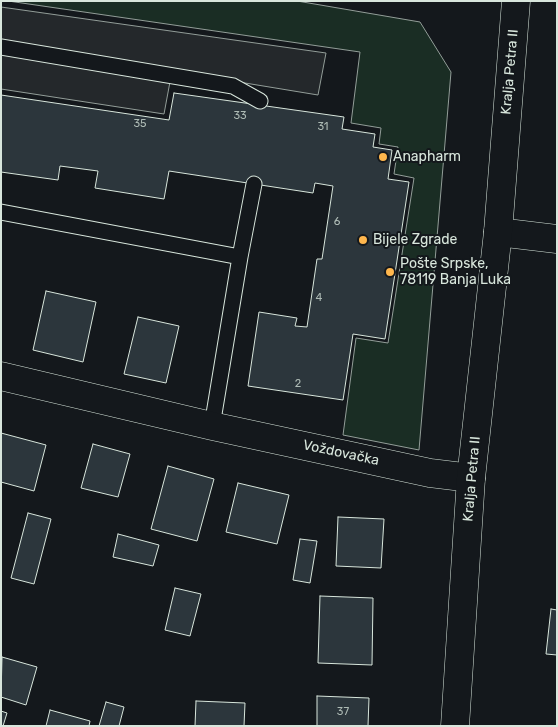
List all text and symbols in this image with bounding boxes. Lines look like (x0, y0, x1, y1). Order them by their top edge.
street label: Kralja Petra II (498, 29, 522, 115)
house number: 33 (233, 109, 247, 123)
house number: 35 (133, 117, 147, 131)
house number: 31 (317, 120, 329, 134)
place label: Anapharm (393, 149, 461, 165)
marker: Anapharm (377, 151, 389, 163)
house number: 6 (334, 215, 340, 229)
place label: Bijele Zgrade (373, 232, 457, 248)
marker: Bijele Zgrade (357, 234, 369, 246)
place label: Pošte Srpske, 78119 Banja Luka (400, 256, 511, 288)
marker: Pošte Srpske, 78119 Banja Luka (384, 266, 396, 278)
house number: 4 (316, 291, 322, 305)
house number: 2 (295, 377, 301, 391)
street label: Kralja Petra II (460, 436, 484, 522)
street label: Voždovačka (301, 437, 381, 469)
house number: 37 (337, 705, 349, 719)

